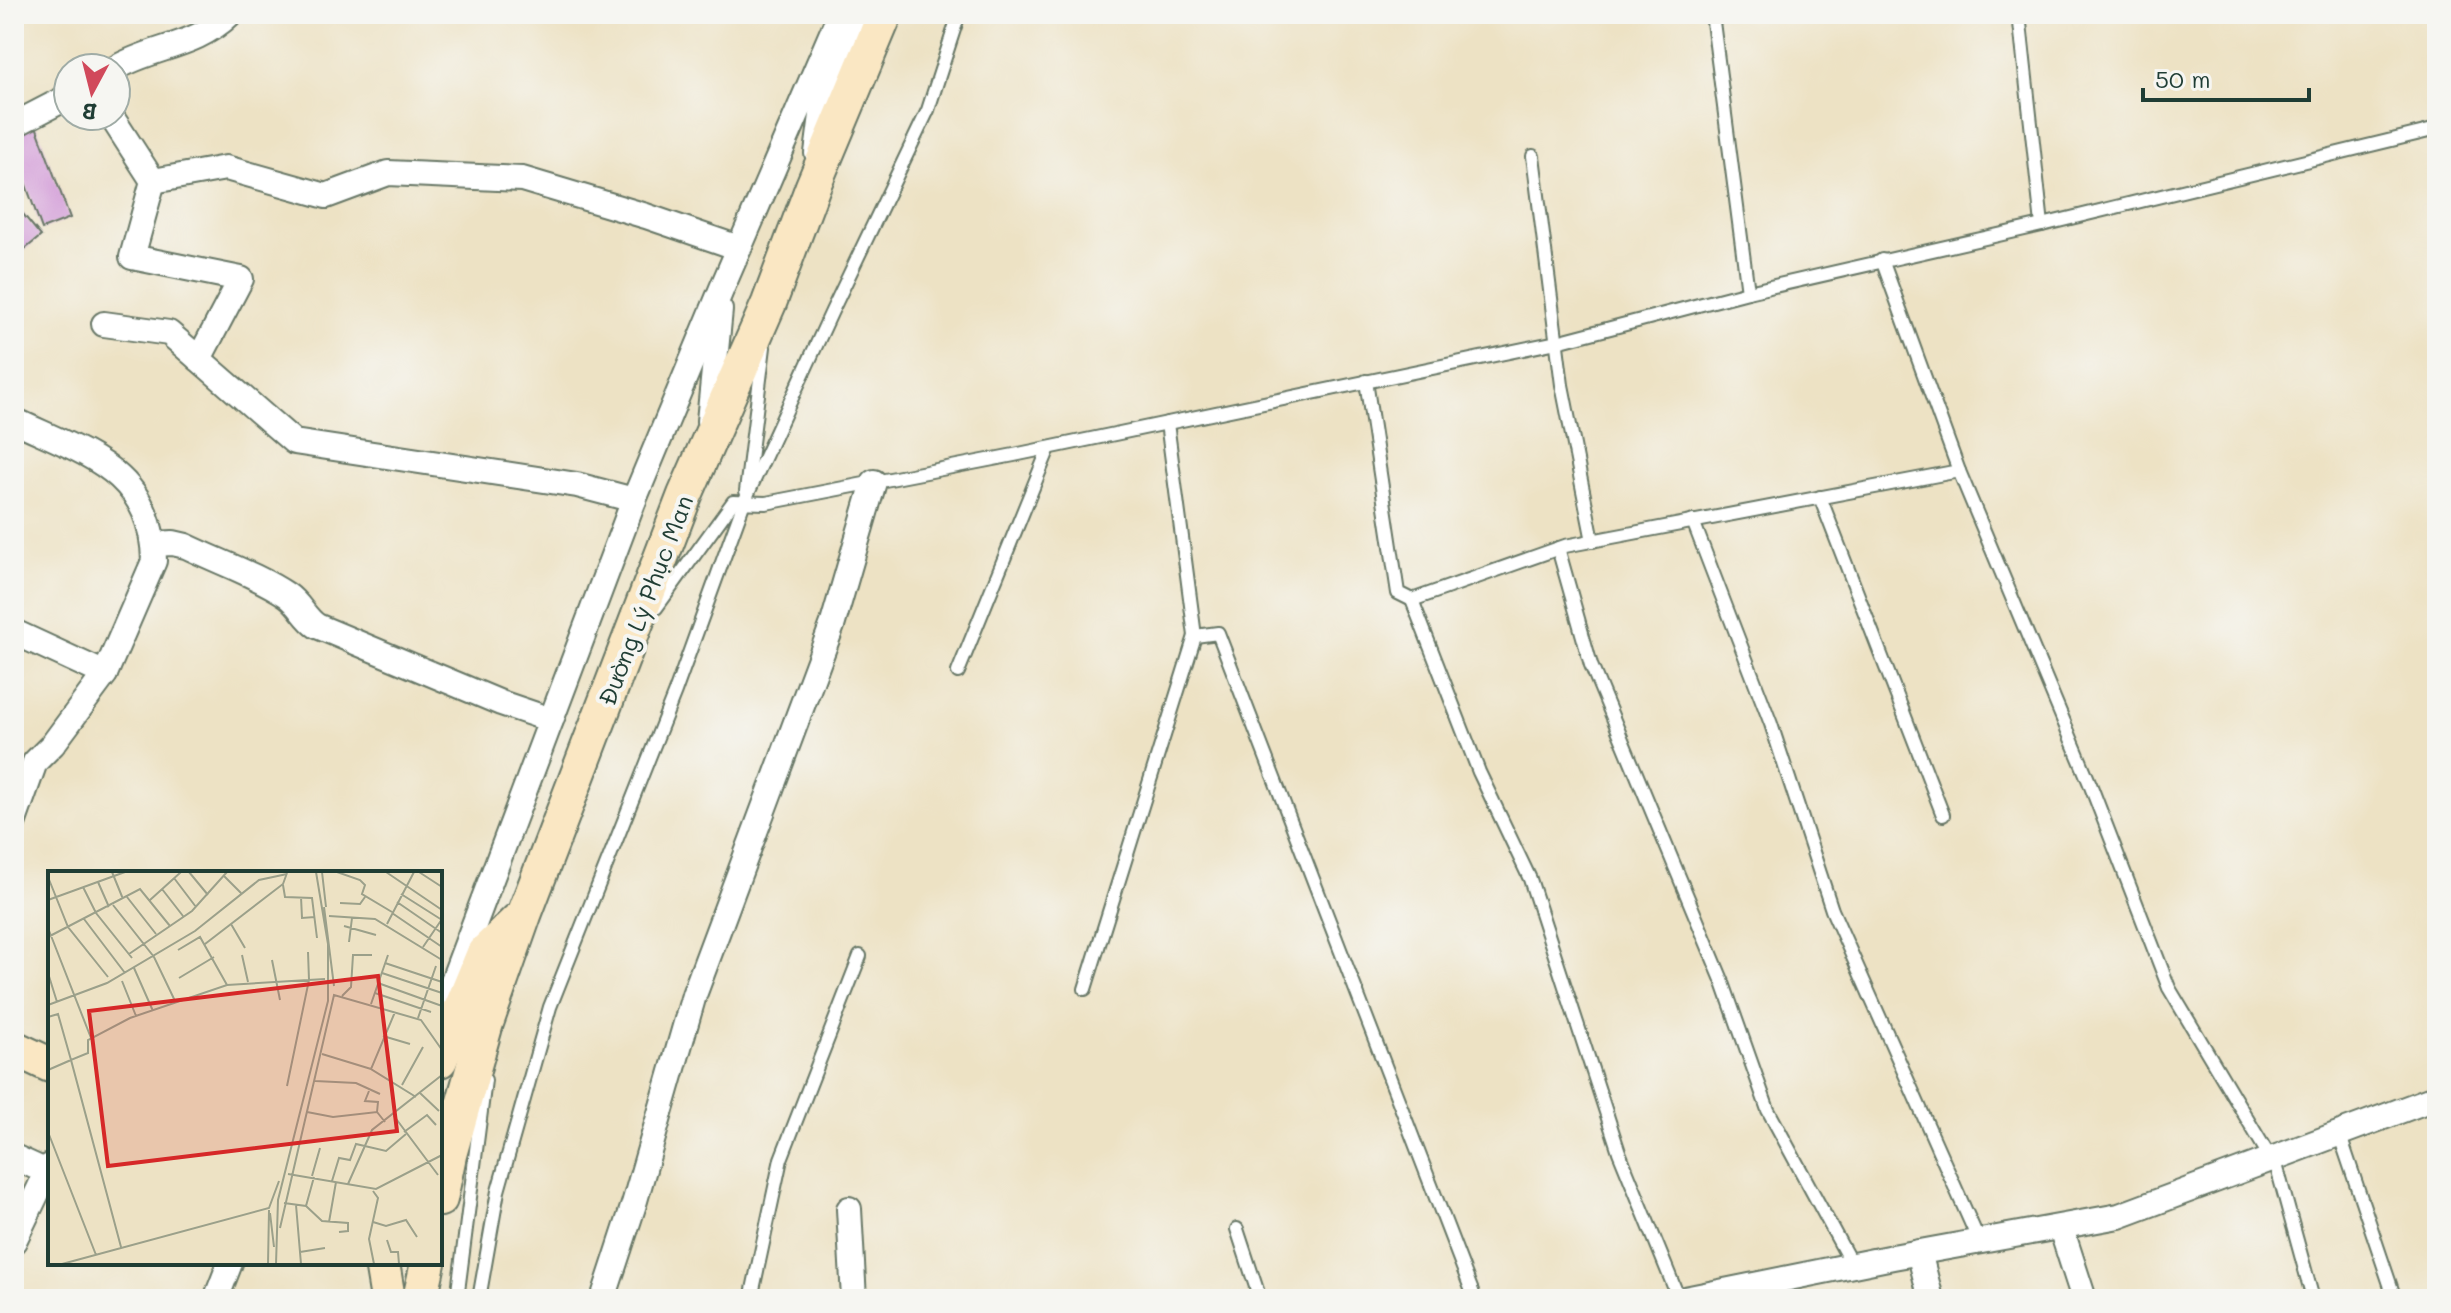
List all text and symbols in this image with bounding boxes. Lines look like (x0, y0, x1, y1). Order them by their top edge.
north arrow (52, 52, 132, 132)
scale bar (2143, 52, 2309, 102)
text: 50 m (2155, 63, 2211, 94)
text: B (80, 97, 99, 128)
street label: Đường Lý Phục Man (591, 490, 699, 710)
inset map (48, 871, 442, 1265)

